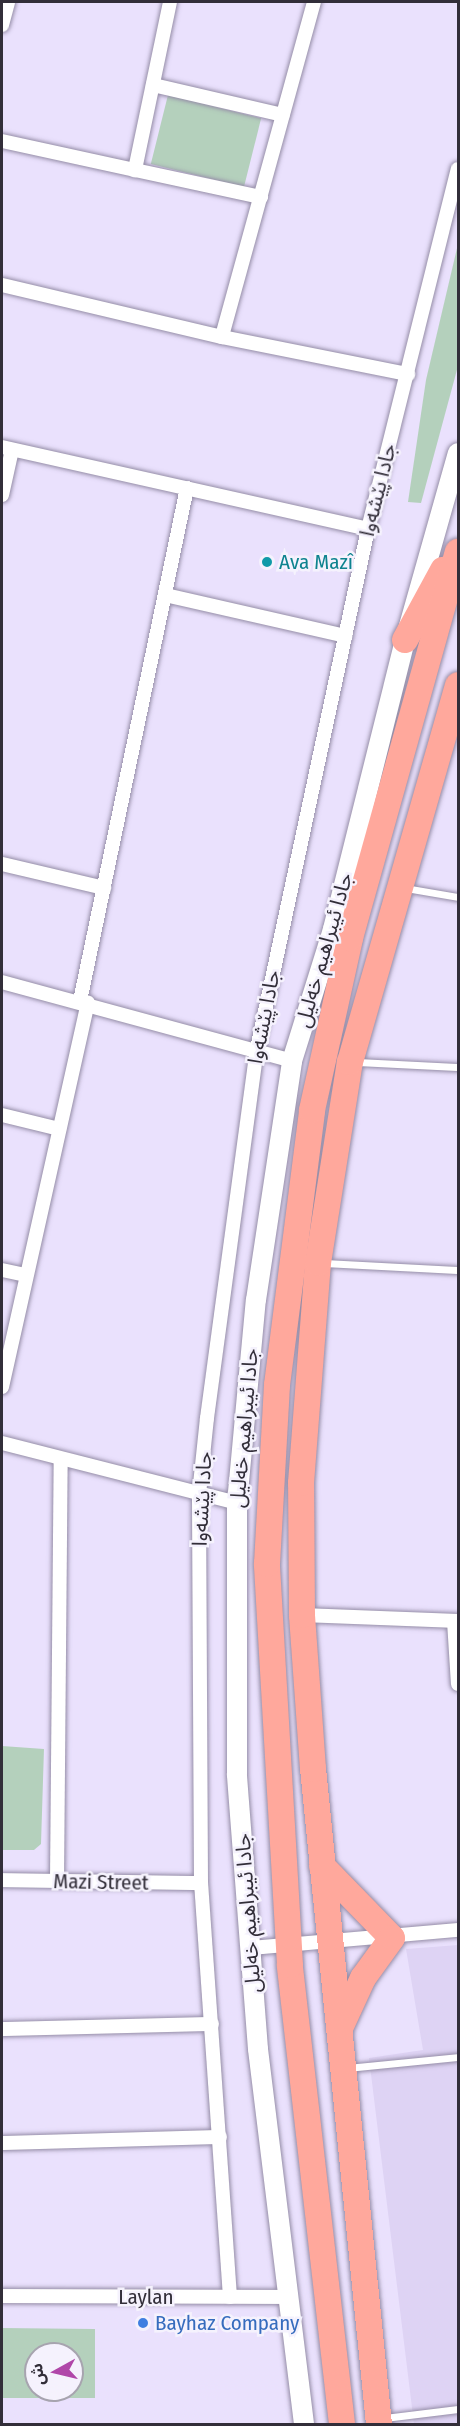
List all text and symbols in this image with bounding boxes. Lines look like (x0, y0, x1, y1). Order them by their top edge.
street label: جادا پێشەوا (354, 441, 402, 539)
place label: Ava Mazî (279, 549, 353, 575)
marker: Ava Mazî (260, 555, 274, 569)
street label: جادا ئیبراهیم خەلیل (290, 870, 358, 1030)
street label: جادا پێشەوا (243, 968, 285, 1066)
street label: جادا ئیبراهیم خەلیل (224, 1347, 264, 1509)
street label: جادا پێشەوا (187, 1451, 217, 1547)
street label: جادا ئیبراهیم خەلیل (230, 1832, 266, 1994)
street label: Mazi Street (53, 1869, 149, 1895)
street label: Laylan (118, 2284, 174, 2310)
place label: Bayhaz Company (155, 2310, 299, 2336)
marker: Bayhaz Company (136, 2316, 150, 2330)
north arrow (24, 2342, 84, 2402)
text: ش (27, 2362, 49, 2386)

